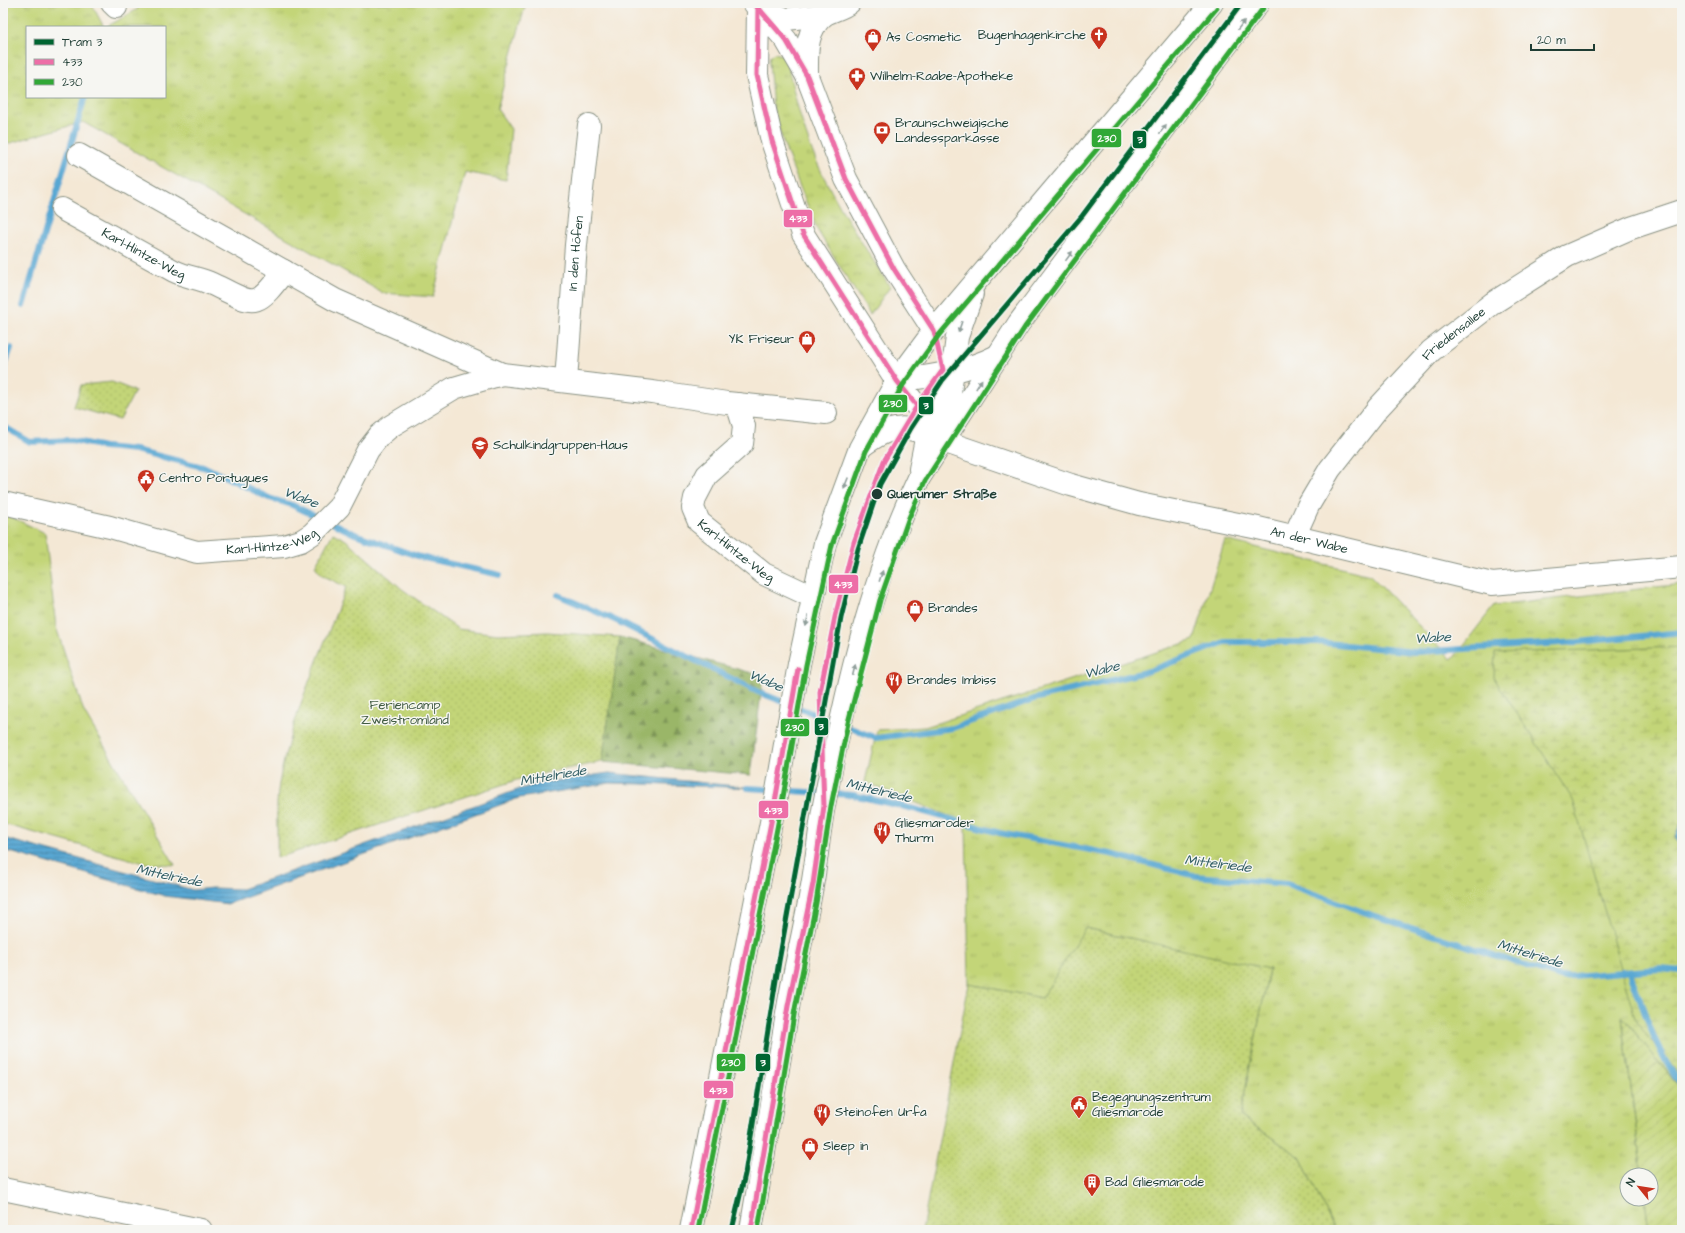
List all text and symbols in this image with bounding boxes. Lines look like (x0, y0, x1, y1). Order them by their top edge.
one-way arrow (1237, 20, 1245, 31)
church icon: Bugenhagenkirche (1089, 25, 1109, 50)
legend (26, 26, 166, 98)
place label: Bugenhagenkirche (978, 26, 1086, 45)
scale bar (1531, 26, 1594, 52)
shop icon: As Cosmetic (863, 27, 883, 52)
place label: As Cosmetic (886, 28, 962, 46)
text: 20 m (1537, 32, 1566, 49)
text: Tram 3 (62, 34, 102, 51)
text: 433 (62, 54, 82, 71)
pharmacy icon: Wilhelm-Raabe-Apotheke (847, 66, 867, 91)
place label: Wilhelm-Raabe-Apotheke (870, 67, 1013, 85)
text: 230 (62, 74, 83, 91)
place label: Braunschweigische Landessparkasse (895, 114, 1009, 147)
bank icon: Braunschweigische Landessparkasse (872, 120, 892, 145)
one-way arrow (1159, 124, 1167, 135)
line badge: 230 (1091, 128, 1122, 148)
line badge: 3 (1132, 130, 1147, 149)
text: 230 (1097, 131, 1116, 146)
text: 3 (1136, 132, 1143, 147)
line badge: 433 (783, 209, 813, 228)
text: 433 (789, 211, 808, 226)
street label: In den Höfen (564, 214, 588, 292)
street label: Karl-Hintze-Weg (98, 224, 188, 285)
one-way arrow (1065, 251, 1073, 262)
street label: Friedensallee (1418, 303, 1489, 364)
one-way arrow (957, 321, 963, 333)
shop icon: YK Friseur (797, 329, 817, 354)
place label: YK Friseur (729, 330, 794, 348)
one-way arrow (975, 379, 983, 389)
line badge: 230 (878, 394, 908, 413)
text: 230 (883, 396, 902, 411)
line badge: 3 (918, 396, 934, 415)
text: 3 (922, 398, 929, 413)
school or university icon: Schulkindgruppen-Haus (470, 435, 490, 460)
place label: Schulkindgruppen-Haus (493, 436, 628, 455)
public building icon: Centro Portugues (136, 468, 156, 493)
place label: Centro Portugues (159, 469, 269, 488)
one-way arrow (843, 477, 849, 489)
water label: Wabe (281, 482, 323, 514)
place label: Querumer Straße (887, 485, 997, 503)
marker: Querumer Straße (870, 487, 884, 501)
street label: Karl-Hintze-Weg (694, 515, 777, 587)
street label: An der Wabe (1269, 522, 1350, 558)
street label: Karl-Hintze-Weg (226, 524, 322, 559)
one-way arrow (878, 569, 884, 581)
line badge: 433 (828, 574, 859, 594)
text: 433 (834, 577, 853, 592)
shop icon: Brandes (905, 598, 925, 623)
place label: Brandes (928, 599, 978, 617)
one-way arrow (804, 615, 810, 627)
water label: Wabe (1415, 627, 1453, 649)
water label: Wabe (1082, 656, 1123, 684)
one-way arrow (851, 663, 857, 675)
water label: Wabe (746, 665, 788, 698)
restaurant icon: Brandes Imbiss (884, 670, 904, 695)
place label: Brandes Imbiss (907, 671, 997, 689)
park label: Feriencamp Zweistromland (361, 696, 449, 729)
line badge: 3 (814, 717, 829, 736)
line badge: 230 (780, 718, 810, 737)
text: 3 (817, 719, 824, 734)
text: 230 (785, 720, 804, 735)
water label: Mittelriede (518, 760, 589, 792)
water label: Mittelriede (844, 774, 915, 809)
line badge: 433 (758, 800, 789, 819)
text: 433 (764, 803, 783, 818)
place label: Gliesmaroder Thurm (895, 814, 974, 847)
restaurant icon: Gliesmaroder Thurm (872, 820, 892, 845)
water label: Mittelriede (1184, 850, 1254, 878)
water label: Mittelriede (134, 859, 205, 893)
water label: Mittelriede (1495, 935, 1566, 974)
line badge: 230 (716, 1053, 746, 1072)
line badge: 3 (755, 1053, 771, 1072)
text: 230 (721, 1055, 740, 1070)
text: 3 (759, 1055, 766, 1070)
line badge: 433 (703, 1080, 734, 1099)
text: 433 (709, 1083, 728, 1098)
place label: Begegnungszentrum Gliesmarode (1092, 1088, 1212, 1121)
public building icon: Begegnungszentrum Gliesmarode (1069, 1094, 1089, 1119)
restaurant icon: Steinofen Urfa (812, 1102, 832, 1127)
place label: Steinofen Urfa (835, 1103, 927, 1121)
shop icon: Sleep in (800, 1136, 820, 1161)
place label: Sleep in (823, 1137, 869, 1155)
north arrow (1619, 1167, 1659, 1207)
building icon: Bad Gliesmarode (1082, 1172, 1102, 1197)
place label: Bad Gliesmarode (1105, 1173, 1204, 1191)
text: N (1623, 1175, 1639, 1189)

